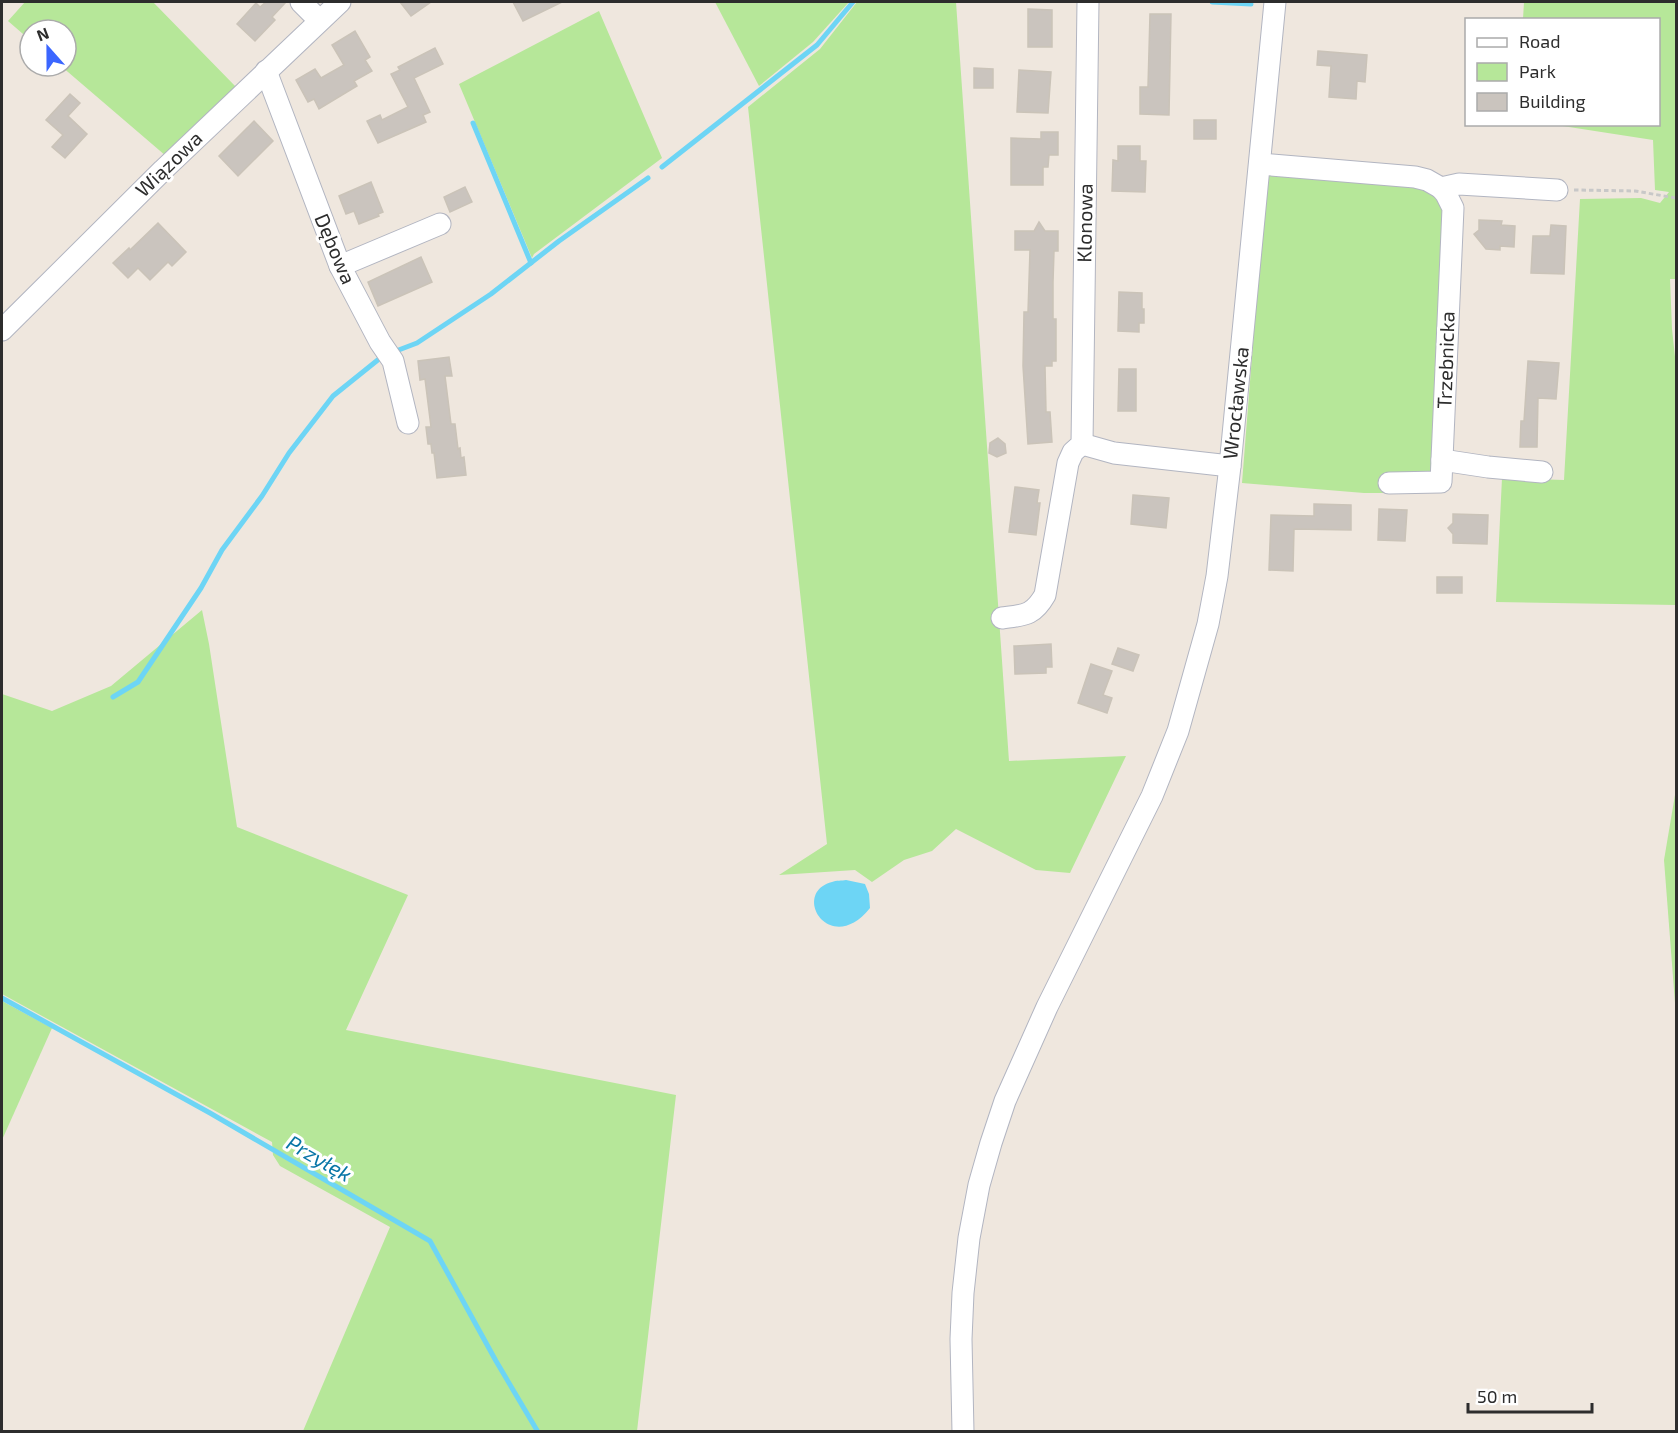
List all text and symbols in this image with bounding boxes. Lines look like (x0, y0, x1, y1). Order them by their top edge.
north arrow (18, 18, 78, 78)
legend (1465, 18, 1660, 126)
text: N (34, 23, 51, 44)
text: Road (1519, 30, 1560, 52)
text: Park (1519, 60, 1556, 82)
text: Building (1519, 90, 1586, 112)
street label: Wiązowa (130, 126, 207, 201)
street label: Klonowa (1071, 183, 1097, 263)
street label: Dębowa (310, 210, 361, 287)
street label: Trzebnicka (1431, 311, 1459, 409)
street label: Wrocławska (1217, 345, 1253, 460)
water label: Przyłęk (282, 1129, 357, 1187)
scale bar (1468, 1376, 1592, 1414)
text: 50 m (1477, 1385, 1517, 1407)

